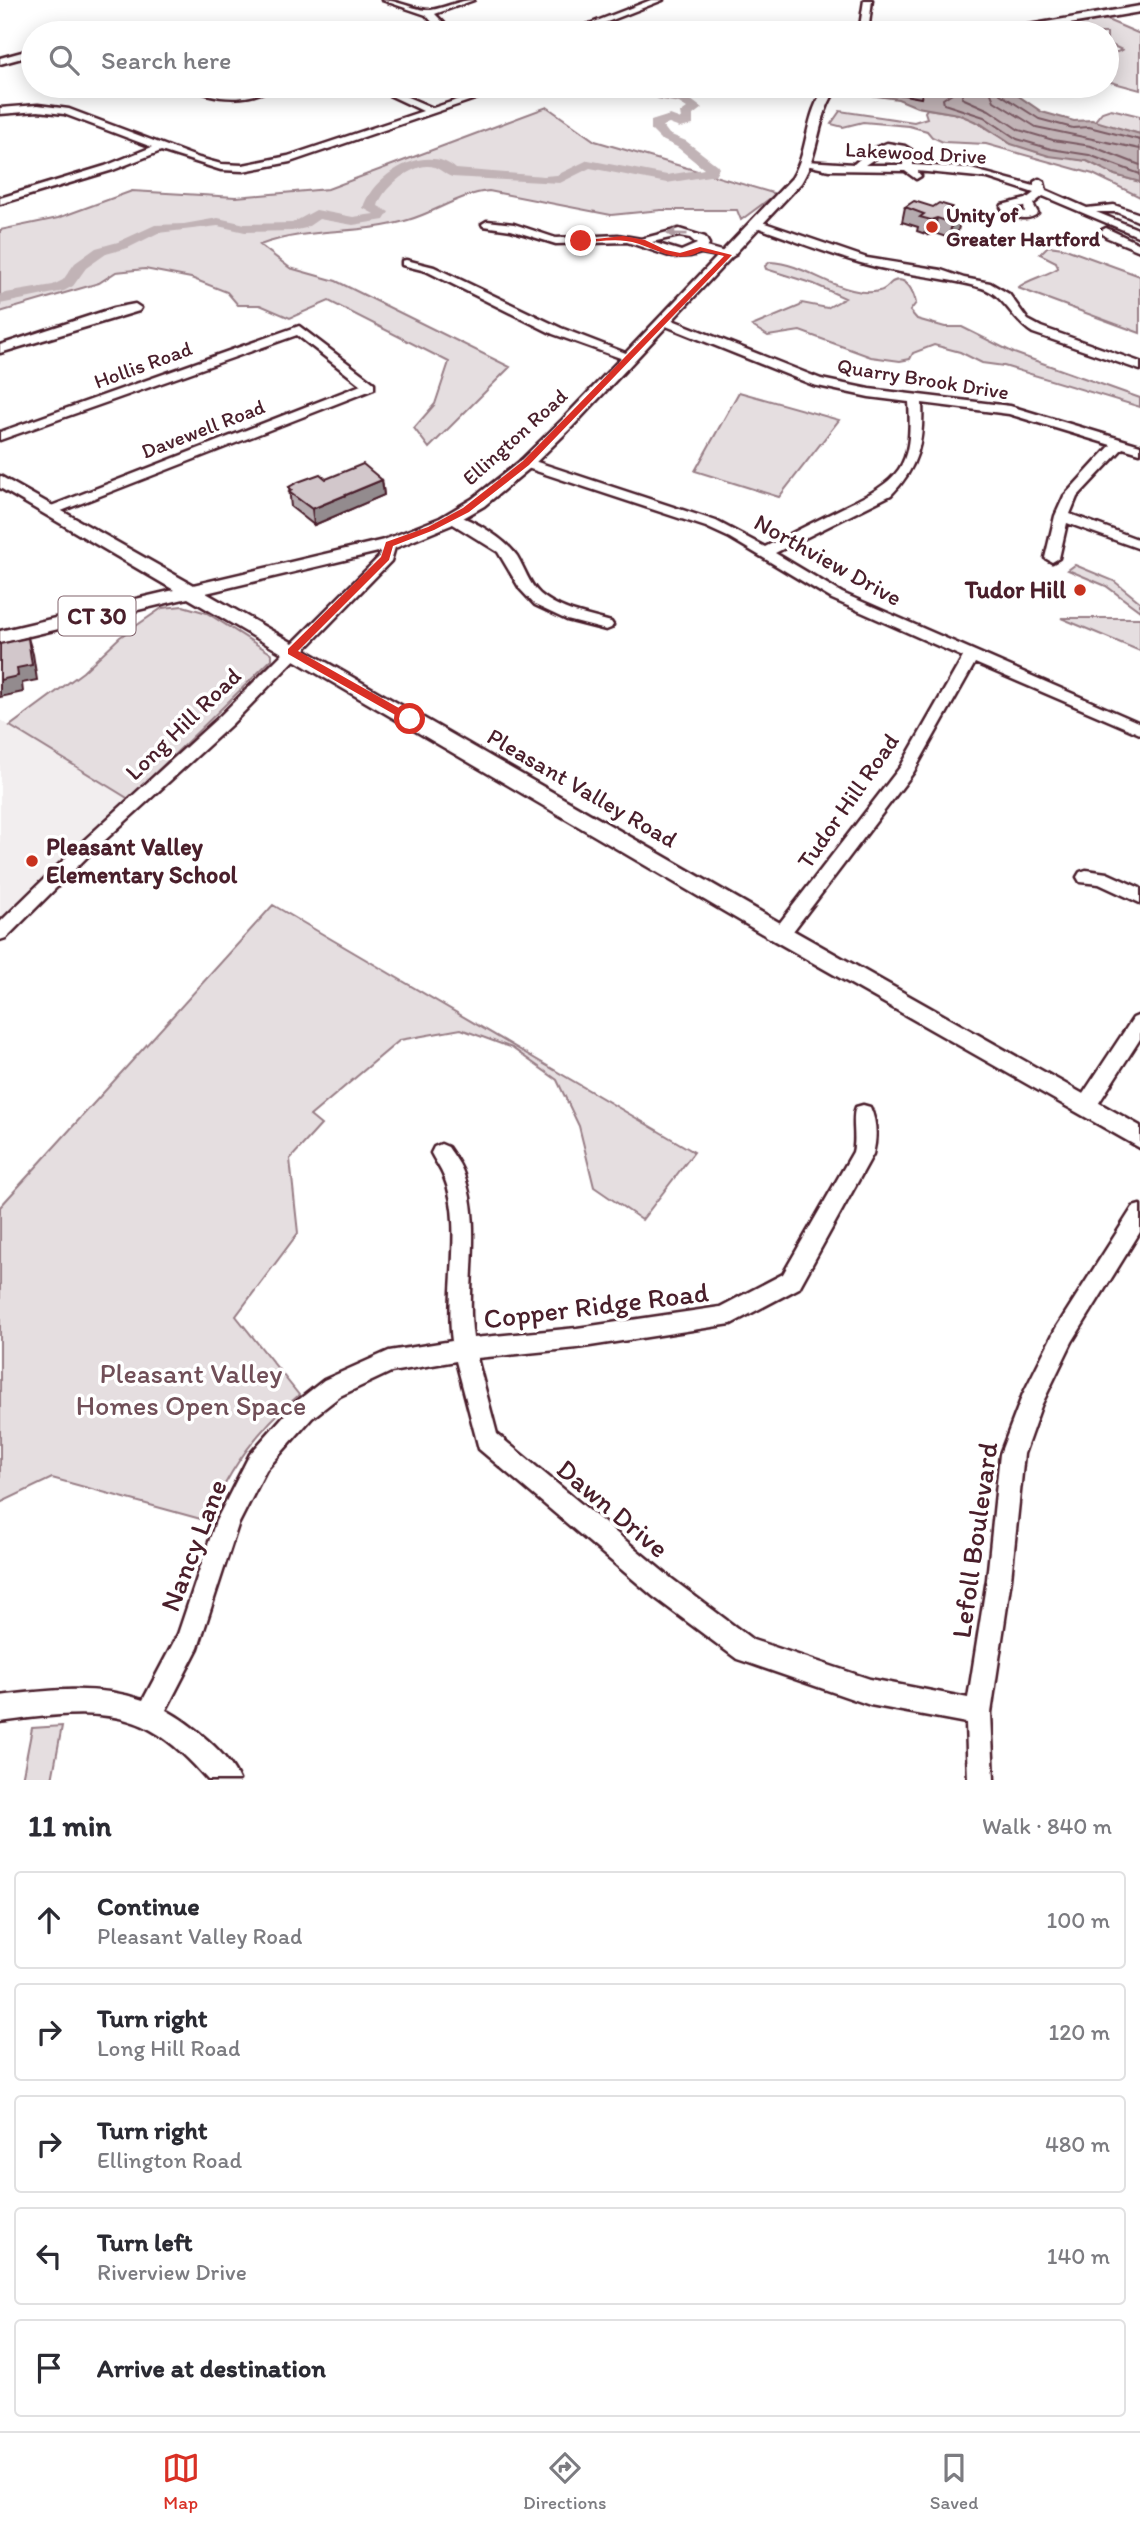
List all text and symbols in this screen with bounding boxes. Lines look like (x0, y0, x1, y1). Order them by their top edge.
search box (21, 21, 1119, 98)
icon: search (45, 41, 83, 79)
text: Search here (101, 44, 231, 76)
street label: Lakewood Drive (845, 136, 987, 169)
place label: Unity of Greater Hartford (946, 202, 1101, 251)
marker: Unity of Greater Hartford (924, 219, 940, 235)
route end (565, 225, 596, 256)
one-way arrow (666, 228, 688, 240)
street label: Hollis Road (90, 335, 196, 394)
street label: Quarry Brook Drive (835, 353, 1011, 404)
street label: Ellington Road (457, 383, 573, 490)
street label: Davewell Road (137, 394, 268, 464)
street label: Northview Drive (749, 507, 907, 612)
place label: Tudor Hill (964, 575, 1066, 604)
marker: Tudor Hill (1072, 582, 1088, 598)
road number: CT 30 (58, 596, 136, 636)
street label: Long Hill Road (119, 661, 247, 786)
route start (394, 703, 425, 734)
street label: Pleasant Valley Road (482, 721, 682, 854)
street label: Tudor Hill Road (790, 727, 905, 874)
place label: Pleasant Valley Elementary School (46, 832, 238, 890)
marker: Pleasant Valley Elementary School (24, 853, 40, 869)
street label: Copper Ridge Road (482, 1274, 710, 1336)
park label: Pleasant Valley Homes Open Space (76, 1356, 306, 1422)
street label: Lefoll Boulevard (943, 1439, 1005, 1640)
street label: Dawn Drive (550, 1451, 676, 1565)
street label: Nancy Lane (152, 1474, 234, 1616)
text: 11 min (28, 1807, 112, 1844)
text: Walk · 840 m (982, 1812, 1112, 1840)
text: Continue (97, 1890, 200, 1922)
icon: ahead (30, 1901, 68, 1939)
text: 100 m (1046, 1906, 1110, 1934)
text: Pleasant Valley Road (97, 1922, 302, 1950)
text: Turn right (97, 2002, 208, 2034)
icon: right (30, 2013, 68, 2051)
text: 120 m (1049, 2018, 1110, 2046)
text: Long Hill Road (97, 2034, 240, 2062)
text: Turn right (97, 2114, 208, 2146)
icon: right (30, 2125, 68, 2163)
text: 480 m (1045, 2130, 1110, 2158)
text: Ellington Road (97, 2146, 242, 2174)
text: Turn left (97, 2226, 193, 2258)
icon: left (30, 2237, 68, 2275)
text: 140 m (1047, 2242, 1110, 2270)
text: Riverview Drive (97, 2258, 247, 2286)
icon: arrive (30, 2349, 68, 2387)
text: Arrive at destination (97, 2352, 326, 2384)
tab: Map (162, 2449, 200, 2514)
tab: Directions (523, 2449, 607, 2514)
tab: Saved (930, 2449, 978, 2514)

